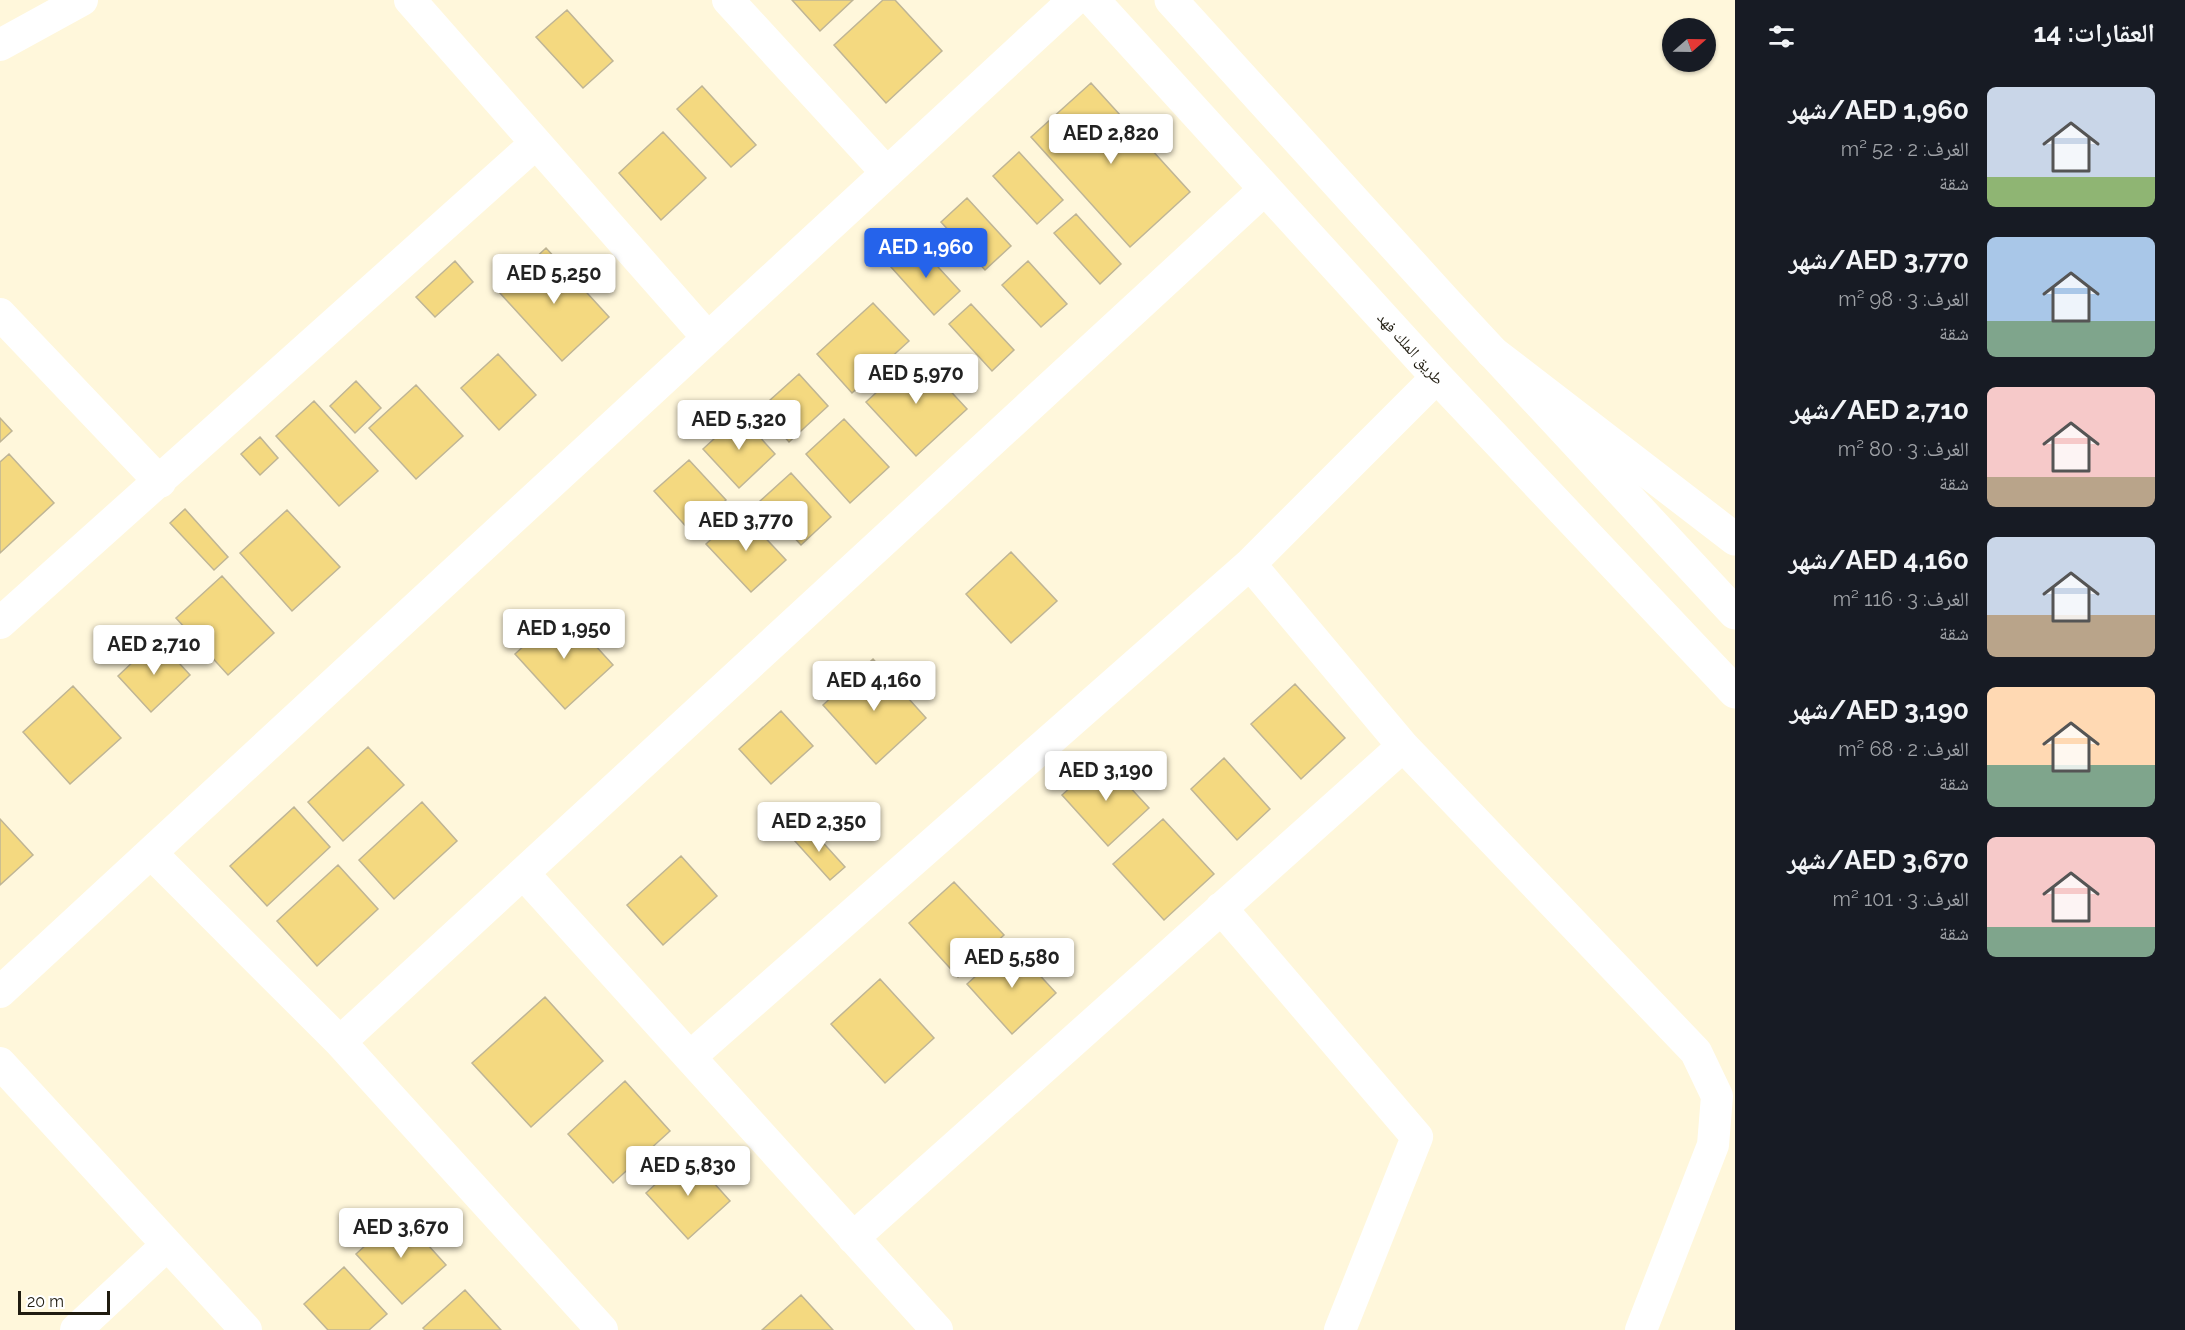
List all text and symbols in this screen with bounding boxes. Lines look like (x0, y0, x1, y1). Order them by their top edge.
north arrow (1662, 18, 1716, 72)
map controls (1662, 18, 1716, 72)
text: العقارات: 14 (2034, 18, 2155, 48)
icon: filters (1765, 20, 1798, 53)
text: AED 1,960/شهر (1788, 95, 1969, 125)
icon: home (2035, 111, 2107, 183)
pin: AED 2,820 (1042, 114, 1180, 165)
text: AED 2,820 (1063, 121, 1159, 145)
text: الغرف: 2 · 52 m² (1841, 137, 1969, 161)
text: شقة (1939, 171, 1969, 195)
pin: AED 1,960 (857, 228, 995, 279)
text: AED 1,960 (878, 235, 974, 259)
text: AED 3,770/شهر (1789, 245, 1969, 275)
pin: AED 5,250 (485, 254, 623, 305)
text: AED 5,250 (507, 261, 601, 285)
icon: home (2035, 261, 2107, 333)
text: الغرف: 3 · 98 m² (1838, 287, 1969, 311)
street label: طريق الملك فهد (1372, 308, 1448, 389)
text: شقة (1939, 321, 1969, 345)
pin: AED 5,970 (847, 354, 985, 405)
text: AED 5,970 (868, 361, 964, 385)
text: AED 2,710/شهر (1791, 395, 1969, 425)
pin: AED 5,320 (670, 400, 808, 451)
text: AED 5,320 (691, 407, 787, 431)
icon: home (2035, 411, 2107, 483)
text: الغرف: 3 · 80 m² (1838, 437, 1969, 461)
text: شقة (1939, 471, 1969, 495)
pin: AED 3,770 (677, 501, 815, 552)
text: AED 3,770 (699, 508, 793, 532)
text: AED 4,160/شهر (1789, 545, 1969, 575)
icon: home (2035, 561, 2107, 633)
text: الغرف: 3 · 116 m² (1833, 587, 1969, 611)
pin: AED 1,950 (495, 609, 633, 660)
text: AED 1,950 (517, 616, 611, 640)
text: شقة (1939, 621, 1969, 645)
pin: AED 2,710 (85, 625, 223, 676)
text: AED 2,710 (107, 632, 201, 656)
pin: AED 4,160 (805, 661, 943, 712)
text: AED 4,160 (827, 668, 921, 692)
text: AED 3,190/شهر (1789, 695, 1969, 725)
icon: home (2035, 711, 2107, 783)
text: الغرف: 2 · 68 m² (1838, 737, 1969, 761)
pin: AED 3,190 (1037, 751, 1175, 802)
text: AED 3,190 (1059, 758, 1153, 782)
text: شقة (1939, 771, 1969, 795)
pin: AED 2,350 (750, 802, 888, 853)
text: AED 2,350 (771, 809, 867, 833)
text: AED 3,670/شهر (1787, 845, 1969, 875)
icon: home (2035, 861, 2107, 933)
text: الغرف: 3 · 101 m² (1833, 887, 1969, 911)
text: شقة (1939, 921, 1969, 945)
pin: AED 5,580 (943, 938, 1081, 989)
text: AED 5,580 (964, 945, 1060, 969)
pin: AED 5,830 (619, 1146, 757, 1197)
text: AED 5,830 (640, 1153, 736, 1177)
pin: AED 3,670 (332, 1208, 470, 1259)
text: AED 3,670 (353, 1215, 449, 1239)
scale bar (18, 1288, 110, 1316)
text: 20 m (27, 1292, 64, 1311)

